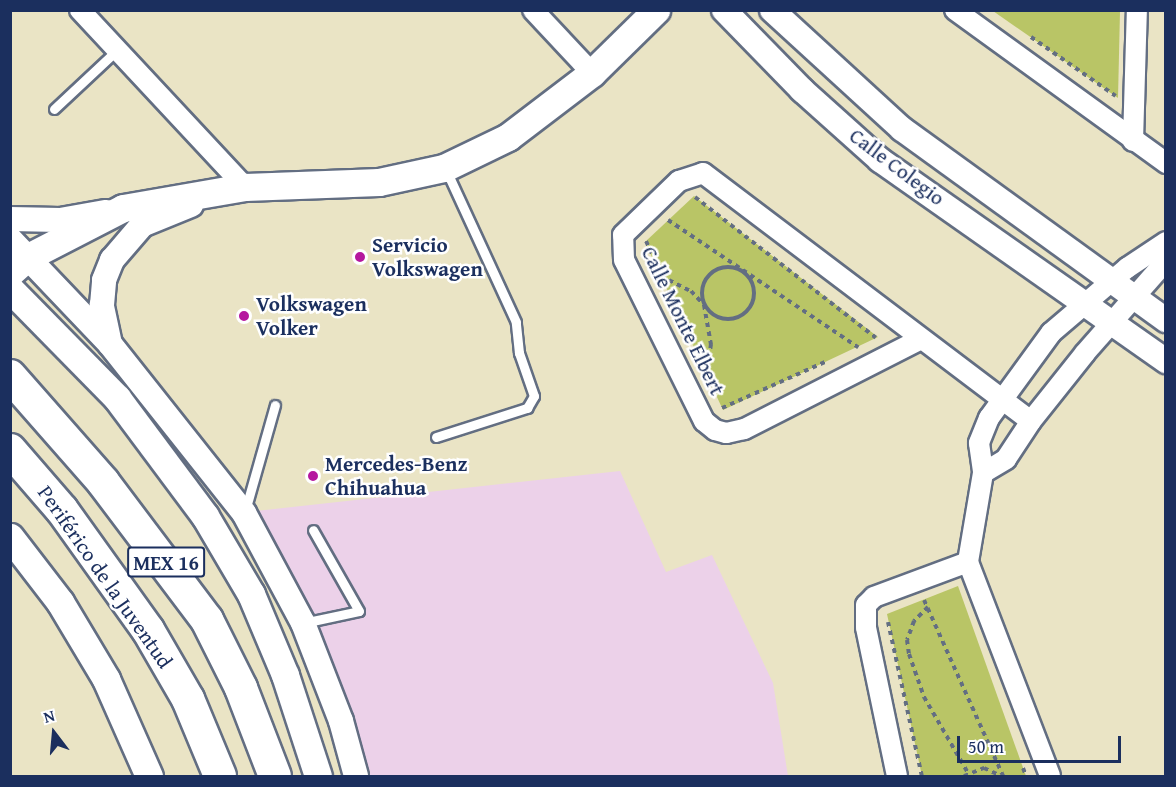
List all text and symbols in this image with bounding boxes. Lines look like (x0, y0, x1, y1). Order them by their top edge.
street label: Calle Colegio (844, 123, 950, 211)
place label: Servicio Volkswagen (372, 232, 483, 282)
street label: Calle Monte Elbert (636, 242, 730, 400)
marker: Servicio Volkswagen (353, 250, 367, 264)
place label: Volkswagen Volker (256, 291, 367, 341)
marker: Volkswagen Volker (237, 309, 251, 323)
place label: Mercedes-Benz Chihuahua (325, 451, 467, 501)
marker: Mercedes-Benz Chihuahua (306, 469, 320, 483)
street label: Periférico de la Juventud (32, 481, 178, 673)
road number: MEX 16 (127, 545, 205, 579)
north arrow (24, 703, 84, 763)
text: N (41, 703, 57, 729)
scale bar (960, 724, 1124, 762)
text: 50 m (968, 733, 1004, 760)

